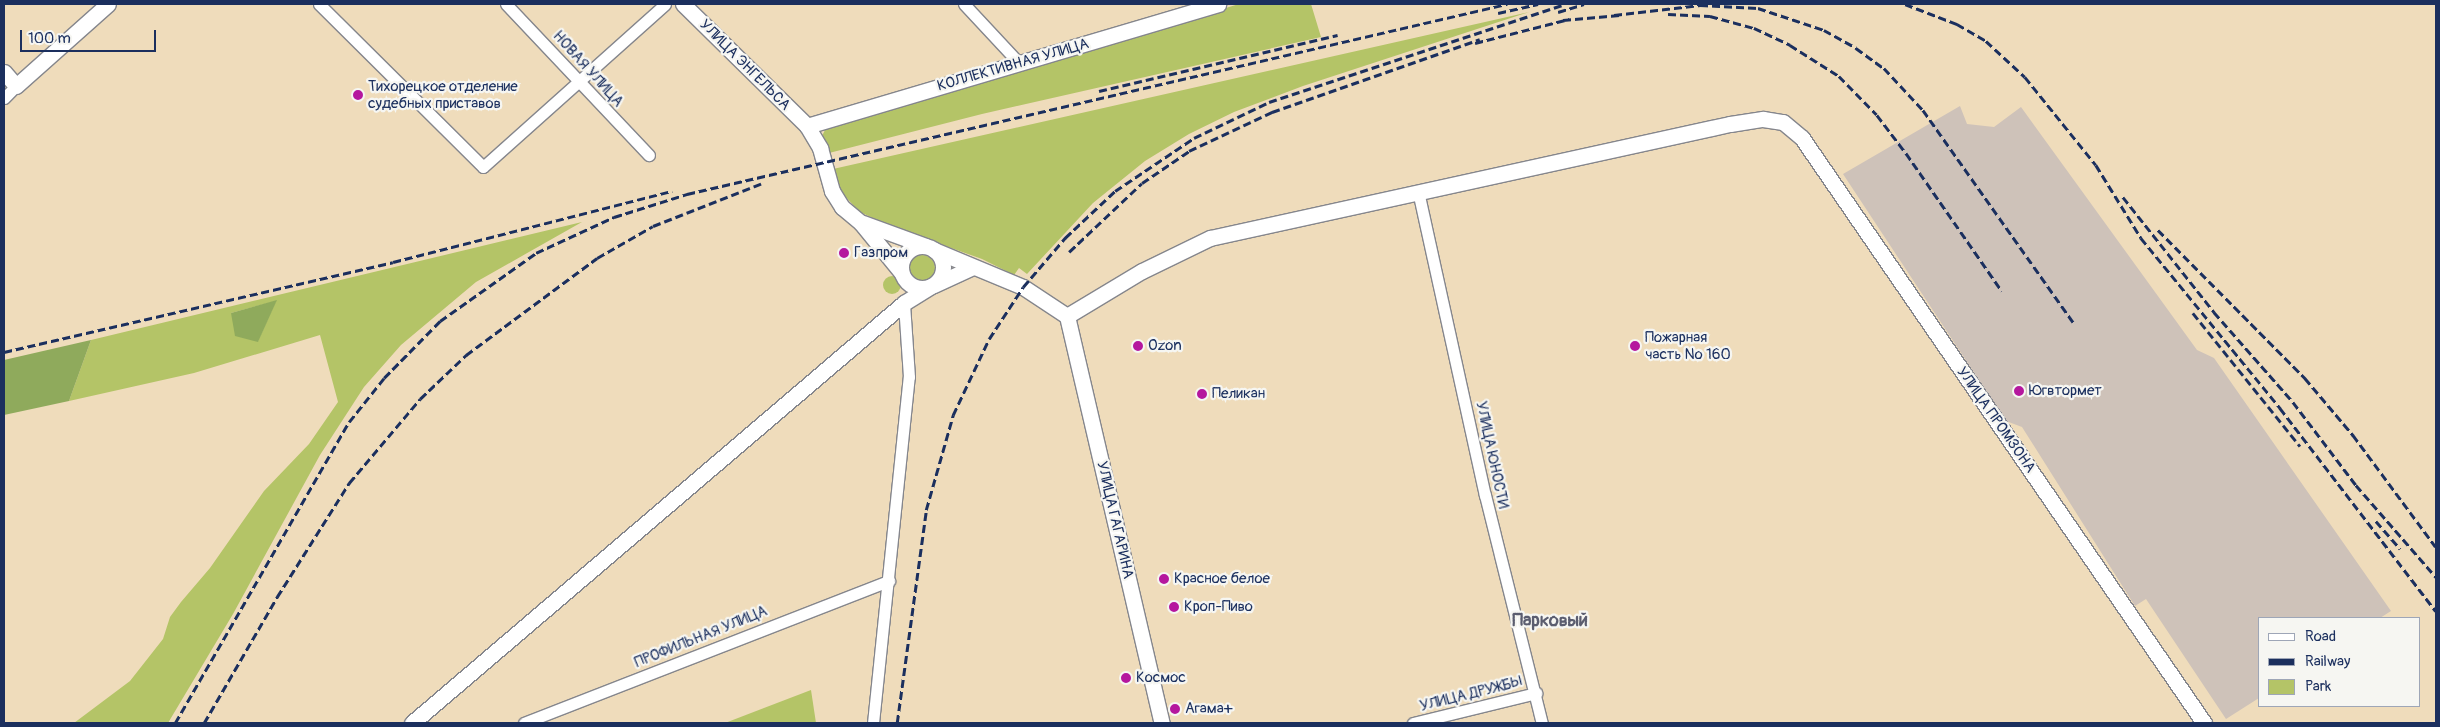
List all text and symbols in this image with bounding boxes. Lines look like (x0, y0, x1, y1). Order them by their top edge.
street label: УЛИЦА ЭНГЕЛЬСА (696, 16, 794, 114)
scale bar (22, 20, 159, 52)
street label: НОВАЯ УЛИЦА (549, 27, 627, 111)
text: 100 m (28, 29, 71, 48)
street label: КОЛЛЕКТИВНАЯ УЛИЦА (935, 35, 1091, 95)
place label: Тихорецкое отделение судебных приставов (368, 77, 518, 112)
marker: Тихорецкое отделение судебных приставов (352, 89, 364, 101)
place label: Газпром (854, 244, 908, 262)
marker: Газпром (838, 247, 850, 259)
place label: Пожарная часть № 160 (1645, 328, 1731, 363)
place label: Ozon (1148, 337, 1182, 355)
marker: Ozon (1132, 340, 1144, 352)
marker: Пожарная часть № 160 (1629, 340, 1641, 352)
street label: УЛИЦА ПРОМЗОНА (1953, 364, 2039, 476)
place label: Югвтормет (2029, 382, 2102, 400)
place label: Пеликан (1212, 385, 1265, 403)
marker: Югвтормет (2013, 385, 2025, 397)
marker: Пеликан (1196, 388, 1208, 400)
street label: УЛИЦА ЮНОСТИ (1472, 400, 1512, 510)
street label: УЛИЦА ГАГАРИНА (1093, 459, 1137, 581)
place label: Красное белое (1174, 570, 1270, 588)
marker: Красное белое (1158, 573, 1170, 585)
place label: Кроп-Пиво (1184, 598, 1253, 616)
marker: Кроп-Пиво (1168, 601, 1180, 613)
street label: ПРОФИЛЬНАЯ УЛИЦА (632, 602, 770, 672)
district label: Парковый (1512, 610, 1588, 632)
legend (2258, 617, 2420, 707)
text: Road (2305, 627, 2336, 646)
text: Railway (2305, 652, 2350, 671)
place label: Космос (1136, 669, 1186, 687)
marker: Космос (1120, 672, 1132, 684)
street label: УЛИЦА ДРУЖБЫ (1418, 673, 1524, 715)
text: Park (2305, 677, 2331, 696)
place label: Агама+ (1185, 700, 1232, 718)
marker: Агама+ (1169, 703, 1181, 715)

